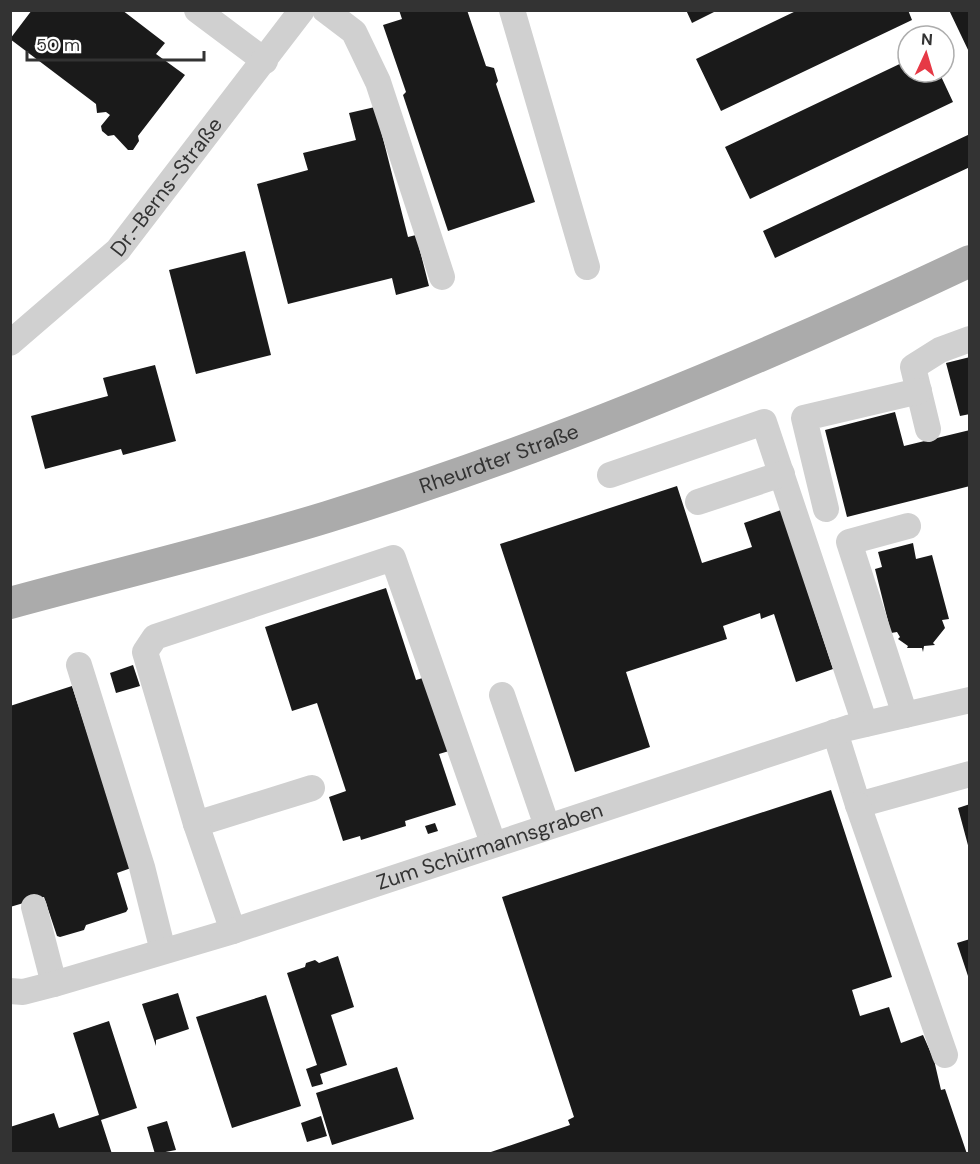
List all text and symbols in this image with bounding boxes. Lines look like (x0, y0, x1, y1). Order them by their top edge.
scale bar (27, 24, 204, 62)
north arrow (896, 24, 956, 84)
text: N (920, 29, 934, 50)
text: 50 m (36, 33, 80, 57)
street label: Dr.-Berns-Straße (104, 112, 229, 262)
street label: Rheurdter Straße (416, 417, 583, 500)
street label: Zum Schürmannsgraben (373, 796, 606, 897)

